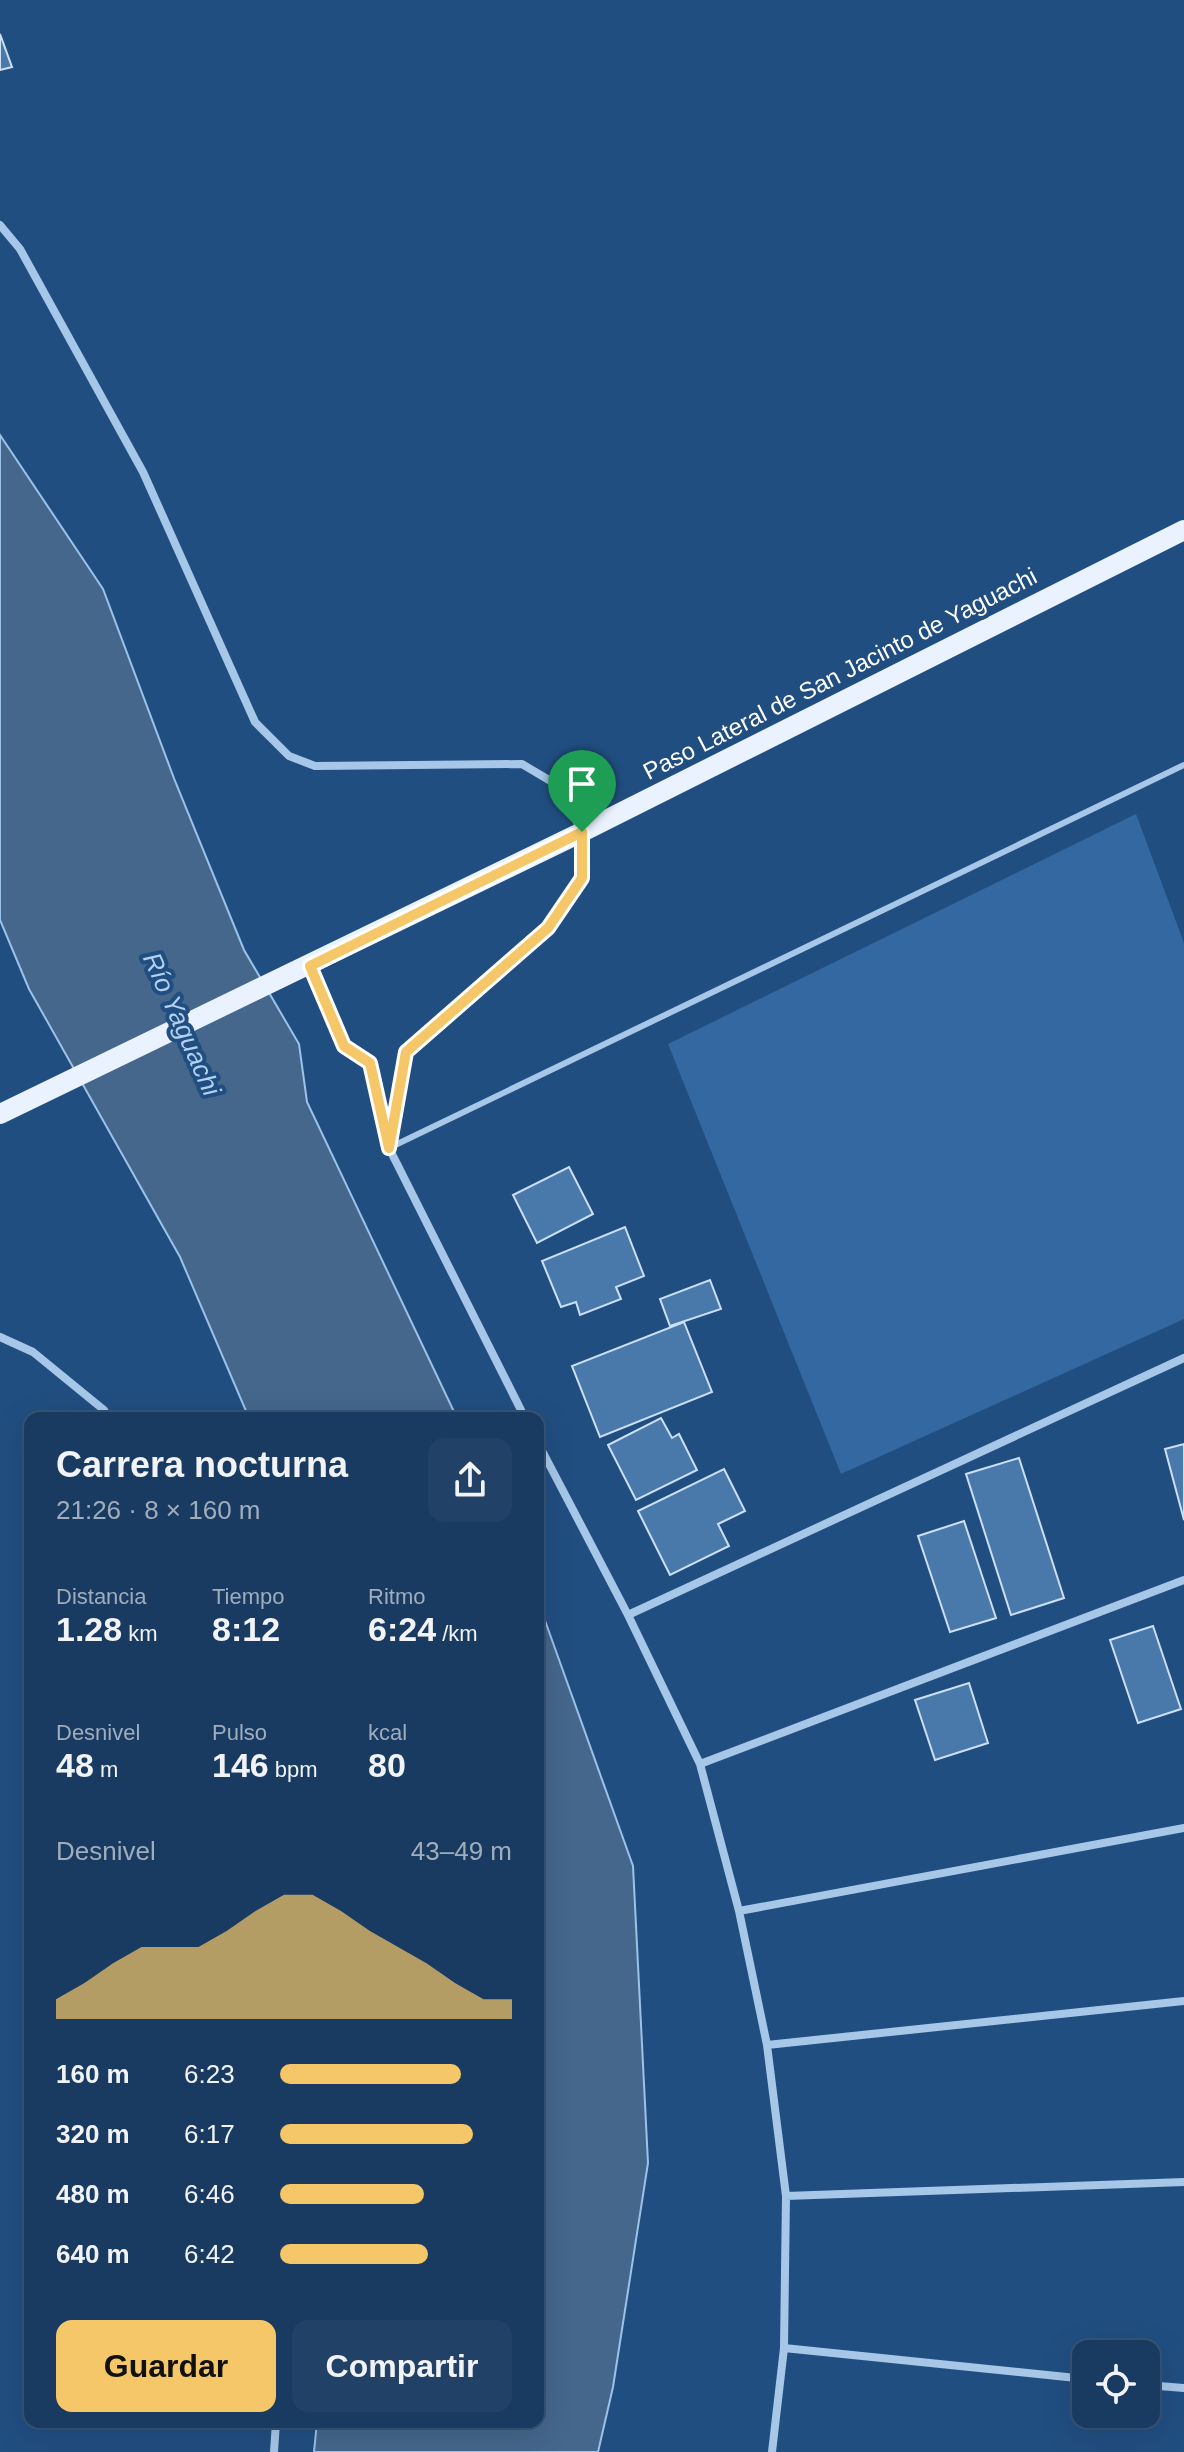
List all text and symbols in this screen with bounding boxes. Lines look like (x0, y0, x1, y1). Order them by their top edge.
street label: Paso Lateral de San Jacinto de Yaguachi (638, 562, 1041, 785)
pin (548, 750, 616, 832)
icon: arrive (560, 762, 604, 806)
water label: Río Yaguachi (137, 948, 227, 1101)
button: share (428, 1438, 512, 1522)
text: Carrera nocturna (56, 1444, 348, 1485)
text: 21:26 · 8 × 160 m (56, 1495, 261, 1525)
text: Distancia (56, 1584, 146, 1609)
text: Tiempo (212, 1584, 285, 1609)
text: Ritmo (368, 1584, 425, 1609)
text: 1.28 (56, 1610, 122, 1648)
text: 8:12 (212, 1610, 280, 1648)
text: 6:24 (368, 1610, 436, 1648)
text: km (122, 1621, 158, 1646)
text: /km (436, 1621, 478, 1646)
text: Desnivel (56, 1720, 140, 1745)
text: Pulso (212, 1720, 267, 1745)
text: kcal (368, 1720, 407, 1745)
text: 48 (56, 1746, 94, 1784)
text: 146 (212, 1746, 269, 1784)
text: 80 (368, 1746, 406, 1784)
text: m (94, 1757, 118, 1782)
text: bpm (269, 1757, 318, 1782)
text: Desnivel (56, 1836, 156, 1866)
text: 43–49 m (411, 1836, 512, 1866)
text: 160 m (56, 2059, 130, 2089)
text: 6:23 (184, 2059, 235, 2089)
text: 320 m (56, 2119, 130, 2149)
text: 6:17 (184, 2119, 235, 2149)
text: 480 m (56, 2179, 130, 2209)
text: 6:46 (184, 2179, 235, 2209)
text: 640 m (56, 2239, 130, 2269)
text: 6:42 (184, 2239, 235, 2269)
button: Guardar (56, 2320, 276, 2412)
button: Compartir (292, 2320, 512, 2412)
map controls (1072, 2340, 1160, 2428)
button: locate (1072, 2340, 1160, 2428)

